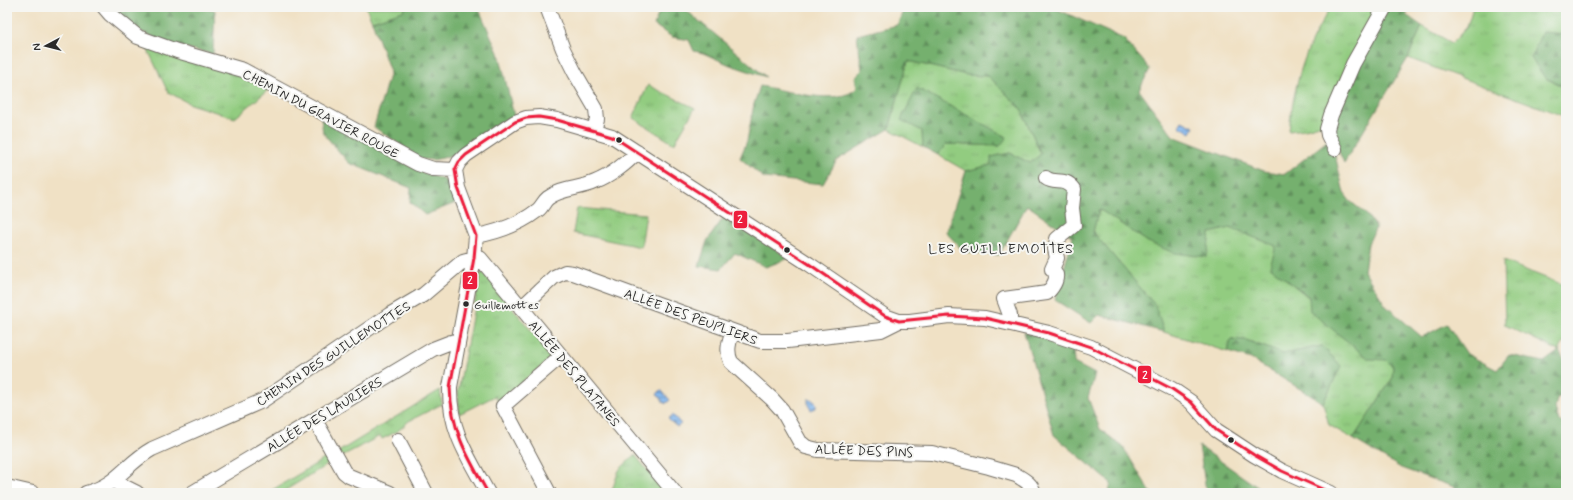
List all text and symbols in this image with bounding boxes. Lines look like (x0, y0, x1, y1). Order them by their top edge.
north arrow (26, 26, 66, 66)
text: N (30, 43, 44, 52)
street label: CHEMIN DU GRAVIER ROUGE (239, 66, 402, 163)
unlabelled marker (614, 135, 624, 145)
line badge: 2 (733, 210, 748, 229)
text: 2 (737, 213, 743, 227)
district label: LES GUILLEMOTTES (928, 240, 1074, 258)
unlabelled marker (782, 245, 792, 255)
line badge: 2 (462, 271, 478, 290)
text: 2 (467, 274, 473, 288)
street label: ALLÉE DES PEUPLIERS (621, 284, 760, 349)
street label: CHEMIN DES GUILLEMOTTES (253, 298, 414, 411)
place label: Guillemottes (474, 298, 540, 314)
marker: Guillemottes (461, 299, 471, 309)
street label: ALLÉE DES PLATANES (524, 317, 624, 431)
line badge: 2 (1137, 365, 1152, 384)
text: 2 (1142, 369, 1148, 383)
street label: ALLÉE DES LAURIERS (263, 373, 386, 457)
unlabelled marker (1226, 435, 1236, 445)
street label: ALLÉE DES PINS (815, 440, 914, 462)

